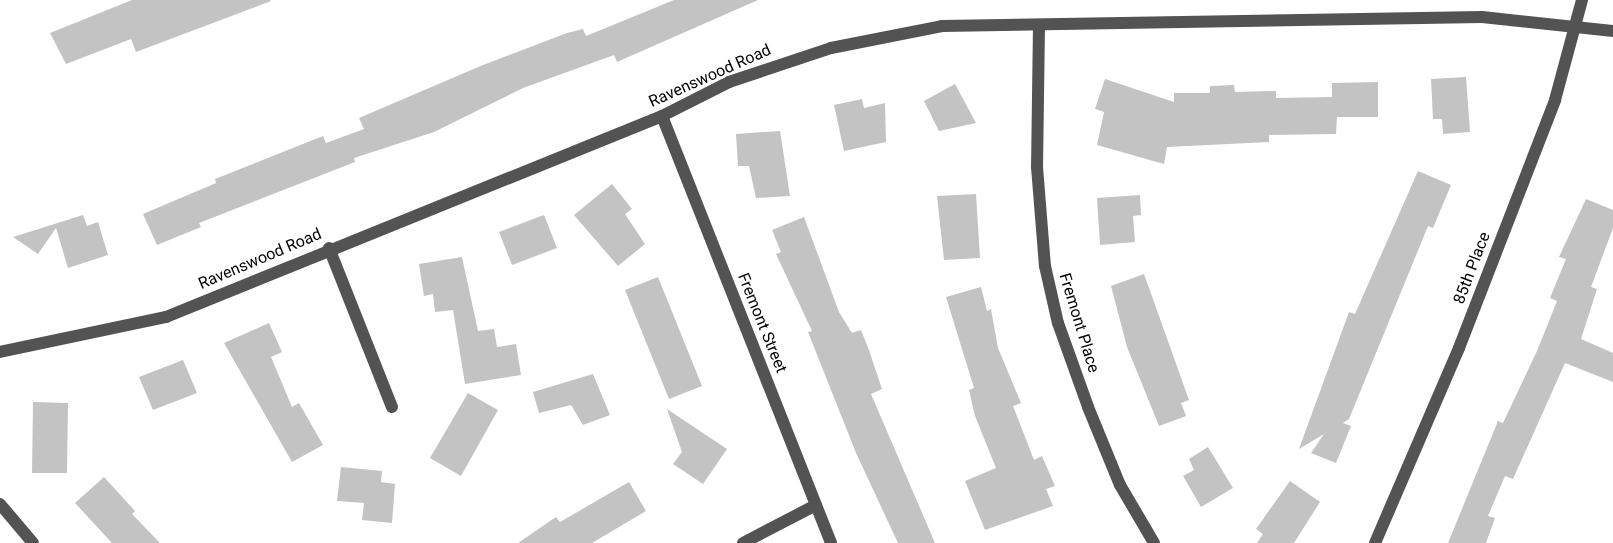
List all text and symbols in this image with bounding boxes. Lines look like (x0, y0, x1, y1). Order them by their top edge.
street label: Ravenswood Road (646, 40, 774, 112)
street label: Ravenswood Road (196, 224, 324, 294)
street label: 85th Place (1450, 229, 1494, 307)
street label: Fremont Street (733, 270, 791, 376)
street label: Fremont Place (1055, 271, 1103, 375)

